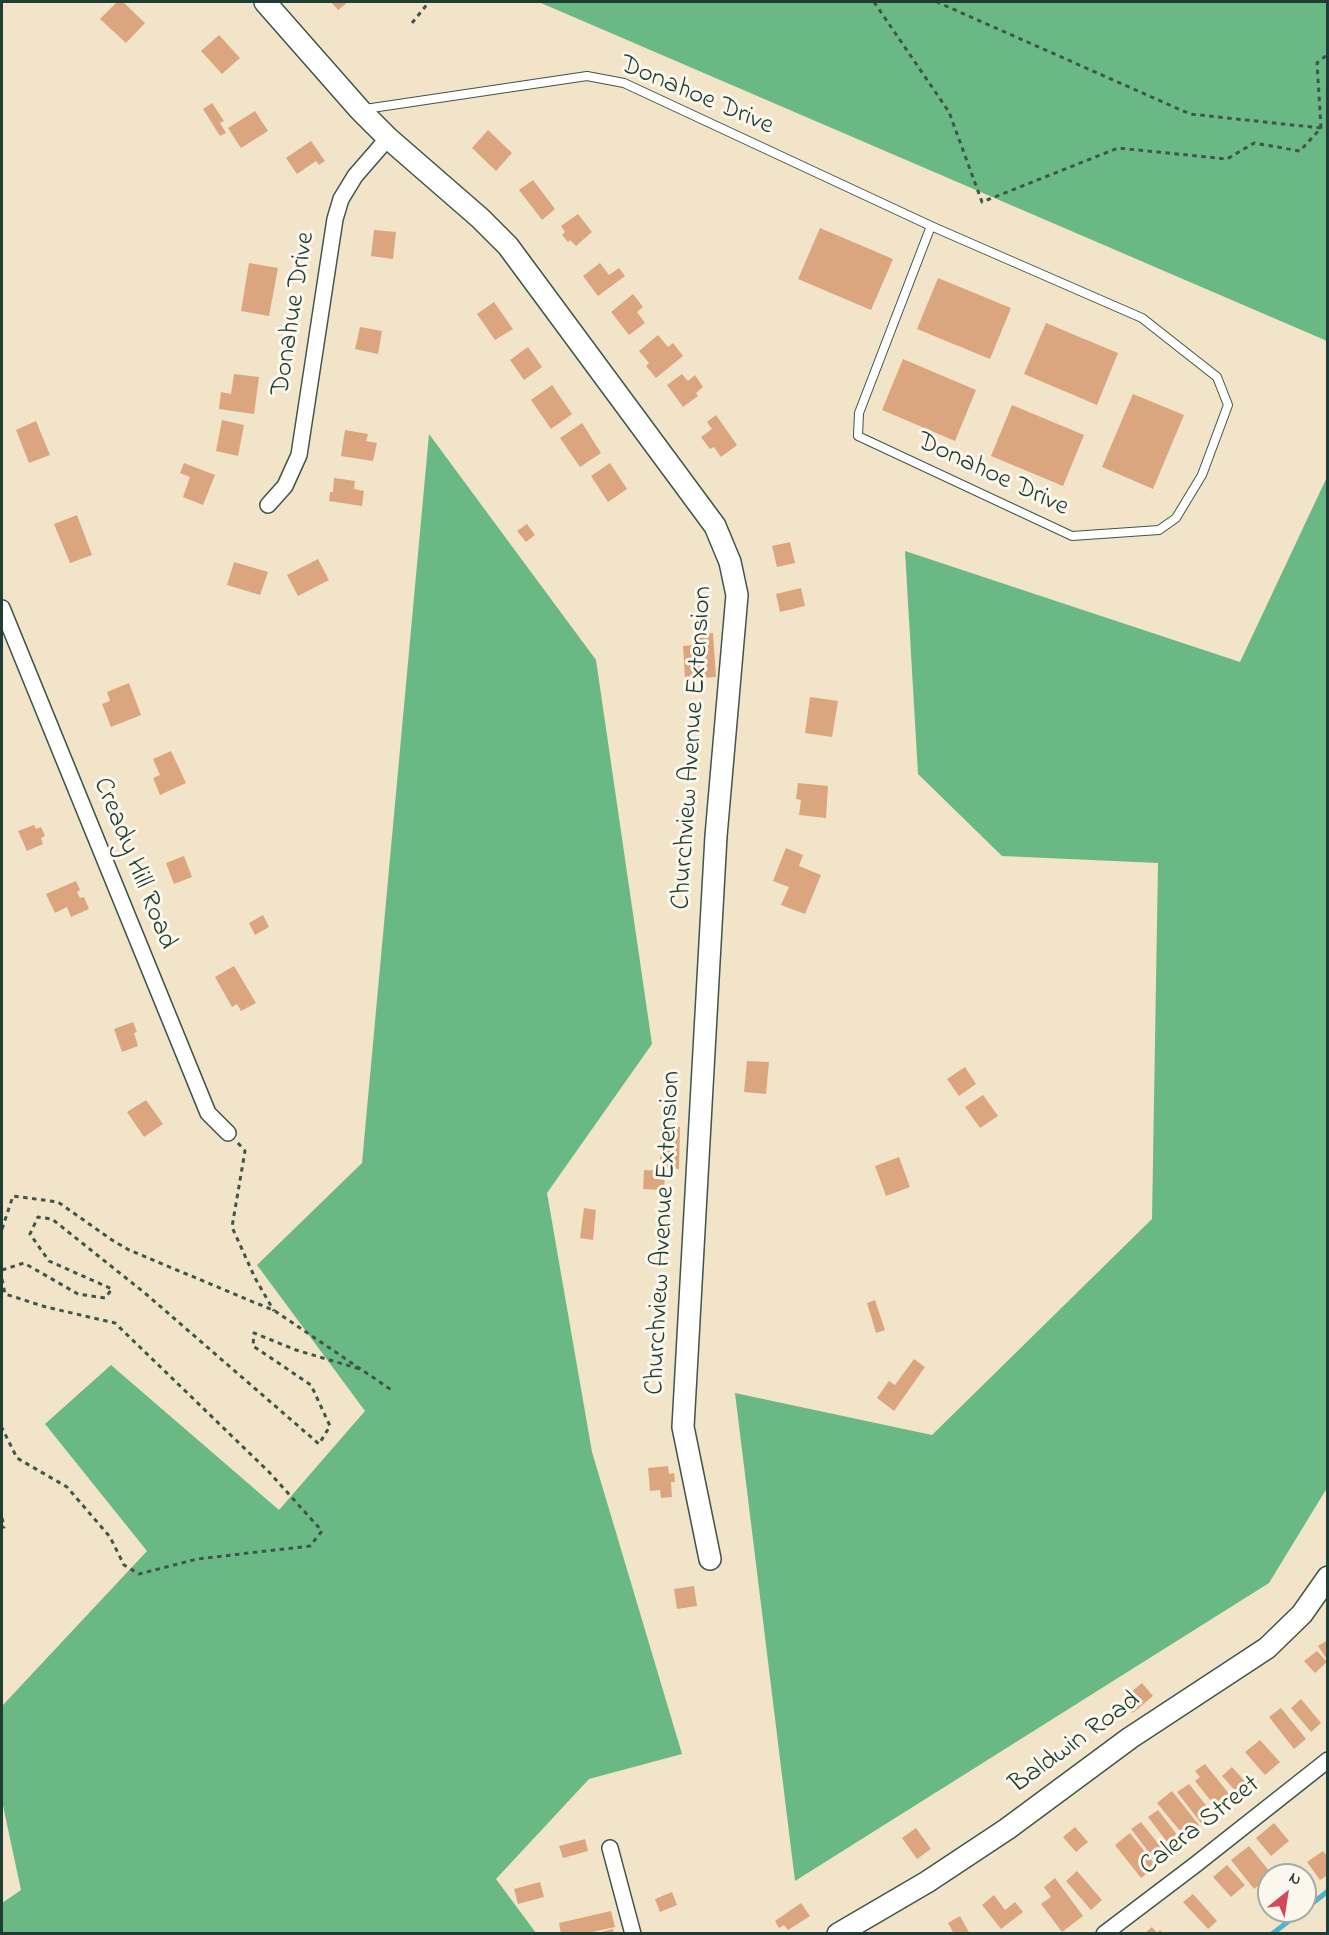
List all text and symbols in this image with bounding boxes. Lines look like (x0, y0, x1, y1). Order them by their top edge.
street label: Donahoe Drive (614, 50, 778, 144)
street label: Donahue Drive (266, 230, 324, 398)
street label: Donahoe Drive (911, 427, 1073, 525)
street label: Churchview Avenue Extension (667, 585, 721, 911)
street label: Cready Hill Road (84, 774, 182, 954)
street label: Churchview Avenue Extension (640, 1070, 690, 1396)
street label: Baldwin Road (1004, 1686, 1148, 1802)
street label: Calera Street (1134, 1770, 1268, 1884)
north arrow (1257, 1863, 1317, 1923)
text: N (1284, 1866, 1306, 1892)

